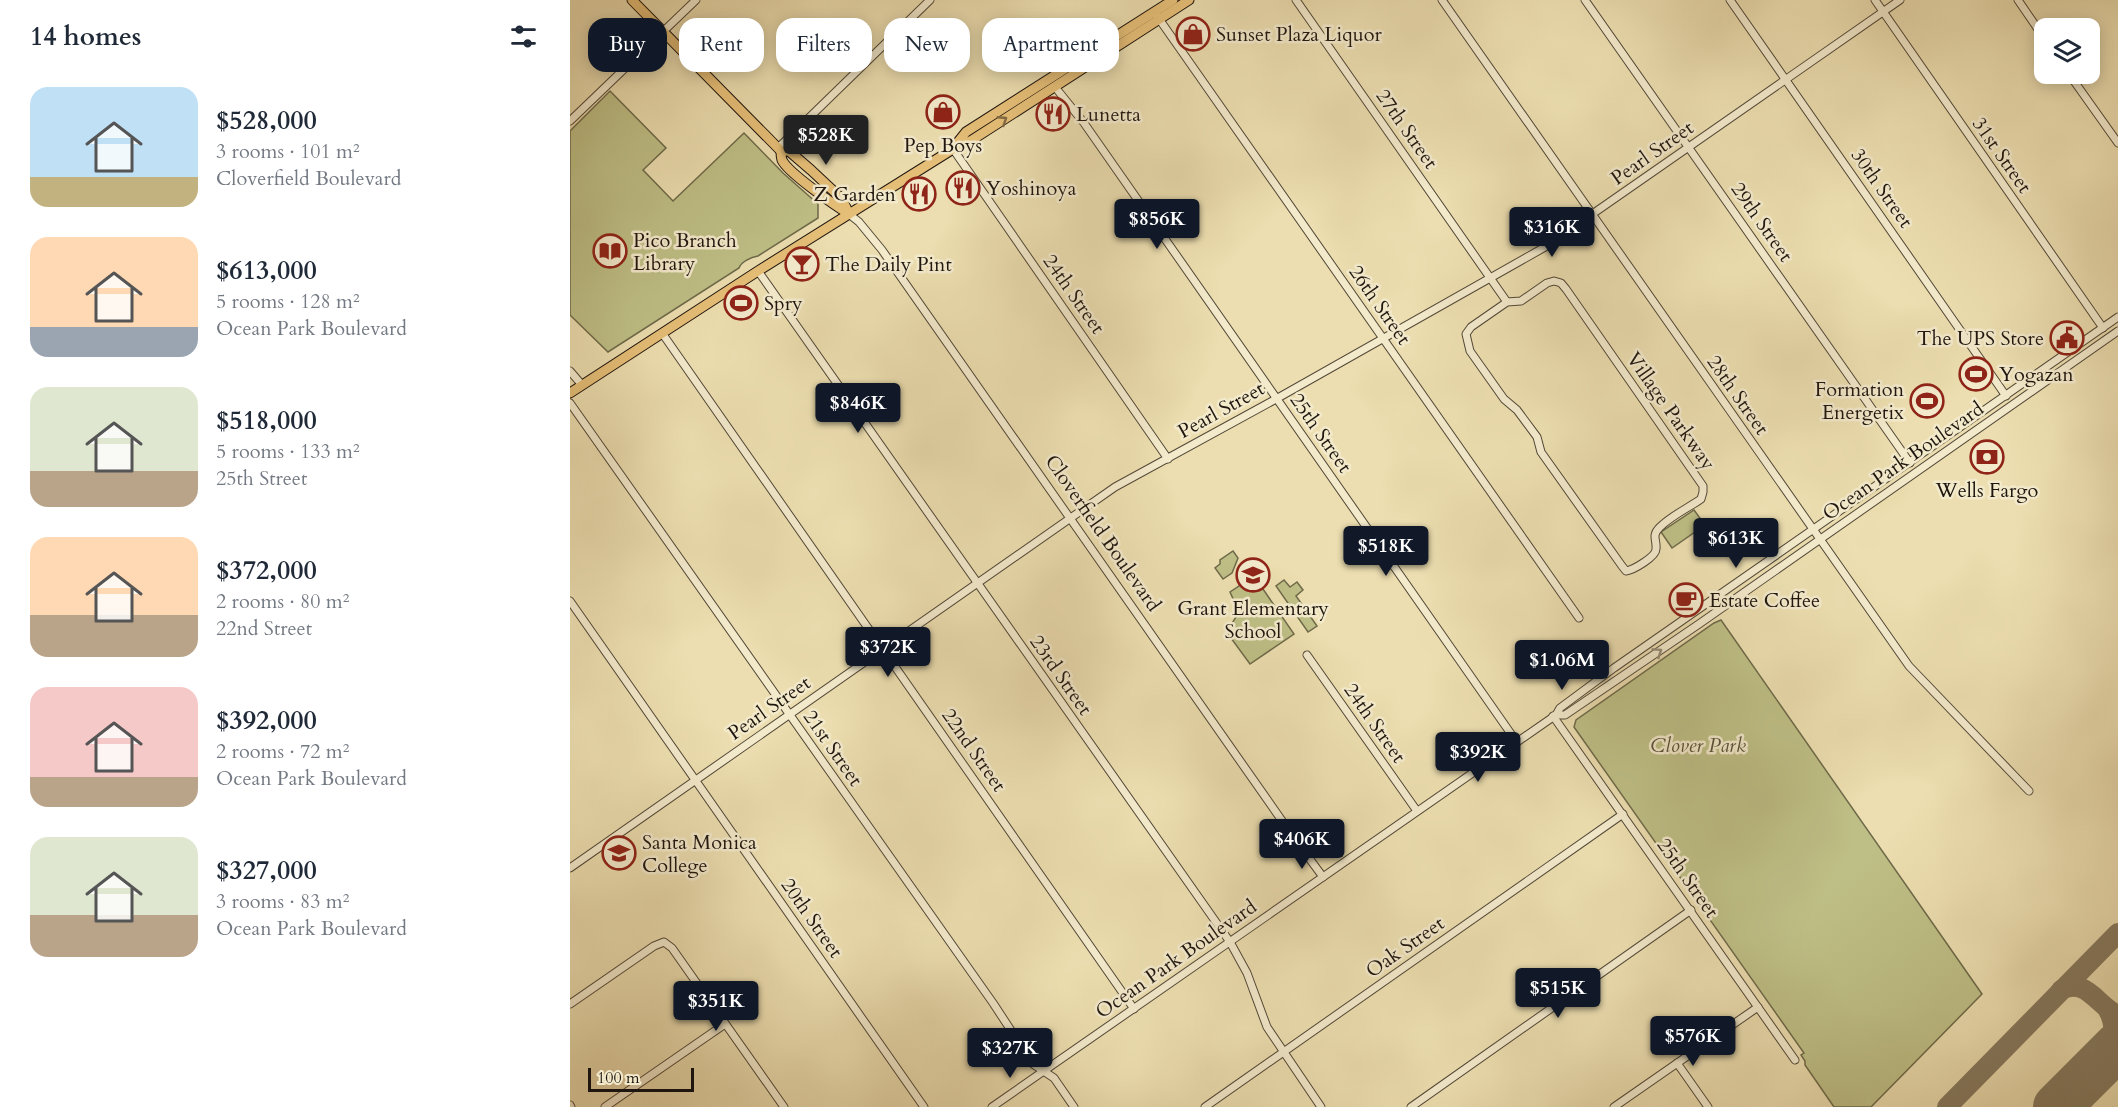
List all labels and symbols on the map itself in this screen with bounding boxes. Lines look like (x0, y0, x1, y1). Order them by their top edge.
shop icon: Sunset Plaza Liquor (1175, 16, 1211, 52)
place label: Sunset Plaza Liquor (1216, 21, 1383, 48)
street label: 27th Street (1370, 84, 1445, 175)
shop icon: Pep Boys (925, 94, 961, 130)
restaurant icon: Lunetta (1035, 96, 1071, 132)
place label: Lunetta (1076, 101, 1141, 128)
street label: 31st Street (1966, 112, 2038, 199)
street label: Pearl Street (1605, 114, 1699, 191)
pin: $528K (784, 115, 868, 166)
one-way arrow (996, 116, 1007, 127)
place label: Pep Boys (904, 132, 982, 159)
street label: 30th Street (1845, 143, 1920, 234)
restaurant icon: Yoshinoya (945, 170, 981, 206)
place label: Yoshinoya (986, 175, 1077, 202)
restaurant icon: Z Garden (901, 176, 937, 212)
street label: 29th Street (1725, 177, 1800, 268)
place label: Z Garden (814, 181, 897, 208)
pin: $856K (1115, 199, 1199, 250)
pin: $316K (1510, 207, 1594, 258)
place label: Pico Branch Library (633, 227, 737, 277)
library icon: Pico Branch Library (592, 233, 628, 269)
bar icon: The Daily Pint (784, 246, 820, 282)
street label: 24th Street (1037, 249, 1112, 340)
place label: The Daily Pint (825, 251, 952, 278)
street label: 26th Street (1343, 260, 1418, 351)
sports icon: Spry (723, 285, 759, 321)
place label: Spry (764, 290, 803, 317)
public building icon: The UPS Store (2049, 320, 2085, 356)
place label: The UPS Store (1917, 325, 2044, 352)
street label: Village Parkway (1620, 347, 1722, 476)
street label: 28th Street (1701, 350, 1776, 441)
sports icon: Yogazan (1958, 356, 1994, 392)
place label: Yogazan (1999, 361, 2074, 388)
street label: Pearl Street (1173, 375, 1270, 445)
place label: Formation Energetix (1815, 376, 1905, 426)
pin: $846K (816, 383, 900, 434)
sports icon: Formation Energetix (1909, 383, 1945, 419)
street label: 25th Street (1284, 388, 1359, 479)
street label: Ocean Park Boulevard (1817, 395, 1989, 527)
bank icon: Wells Fargo (1969, 439, 2005, 475)
street label: Cloverfield Boulevard (1039, 449, 1167, 617)
place label: Wells Fargo (1935, 477, 2039, 504)
pin: $613K (1694, 518, 1778, 569)
pin: $518K (1344, 526, 1428, 577)
school or university icon: Grant Elementary School (1235, 557, 1271, 593)
cafe icon: Estate Coffee (1668, 582, 1704, 618)
place label: Estate Coffee (1709, 587, 1820, 614)
place label: Grant Elementary School (1177, 595, 1329, 645)
pin: $372K (846, 627, 930, 678)
street label: 23rd Street (1024, 630, 1099, 721)
pin: $1.06M (1513, 640, 1611, 691)
one-way arrow (1652, 648, 1663, 659)
street label: Pearl Street (722, 669, 816, 746)
street label: 24th Street (1338, 678, 1413, 769)
street label: 22nd Street (935, 703, 1013, 798)
street label: 21st Street (797, 705, 869, 792)
pin: $392K (1436, 732, 1520, 783)
park label: Clover Park (1650, 732, 1746, 759)
pin: $406K (1260, 819, 1344, 870)
place label: Santa Monica College (642, 829, 757, 879)
street label: 25th Street (1651, 833, 1726, 924)
school or university icon: Santa Monica College (601, 835, 637, 871)
street label: 20th Street (775, 873, 850, 964)
street label: Ocean Park Boulevard (1090, 893, 1262, 1025)
street label: Oak Street (1360, 910, 1450, 984)
pin: $515K (1516, 968, 1600, 1019)
pin: $351K (674, 981, 758, 1032)
pin: $576K (1651, 1016, 1735, 1067)
pin: $327K (968, 1028, 1052, 1079)
scale bar (588, 1065, 694, 1092)

